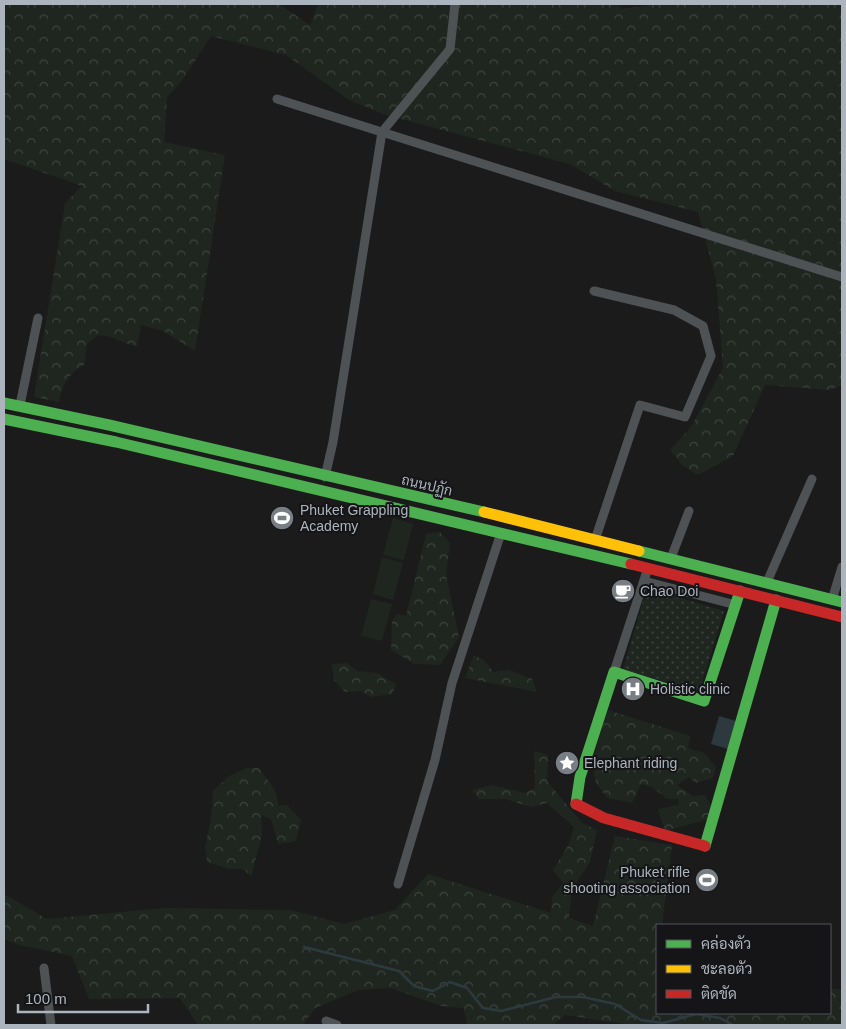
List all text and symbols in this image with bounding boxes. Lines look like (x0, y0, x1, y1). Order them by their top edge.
street label: ถนนปฏัก (400, 471, 454, 500)
place label: Phuket Grappling Academy (300, 502, 408, 534)
sports icon: Phuket Grappling Academy (269, 505, 295, 531)
cafe icon: Chao Doi (610, 578, 636, 604)
place label: Chao Doi (640, 583, 698, 599)
hospital icon: Holistic clinic (620, 676, 646, 702)
place label: Holistic clinic (650, 681, 730, 697)
place icon: Elephant riding (554, 750, 580, 776)
place label: Elephant riding (584, 755, 677, 771)
place label: Phuket rifle shooting association (563, 864, 690, 896)
sports icon: Phuket rifle shooting association (694, 867, 720, 893)
legend (656, 924, 831, 1014)
text: คล่องตัว (701, 934, 751, 952)
text: ชะลอตัว (701, 960, 752, 977)
scale bar (18, 982, 148, 1014)
text: ติดขัด (701, 985, 737, 1002)
text: 100 m (25, 990, 67, 1007)

